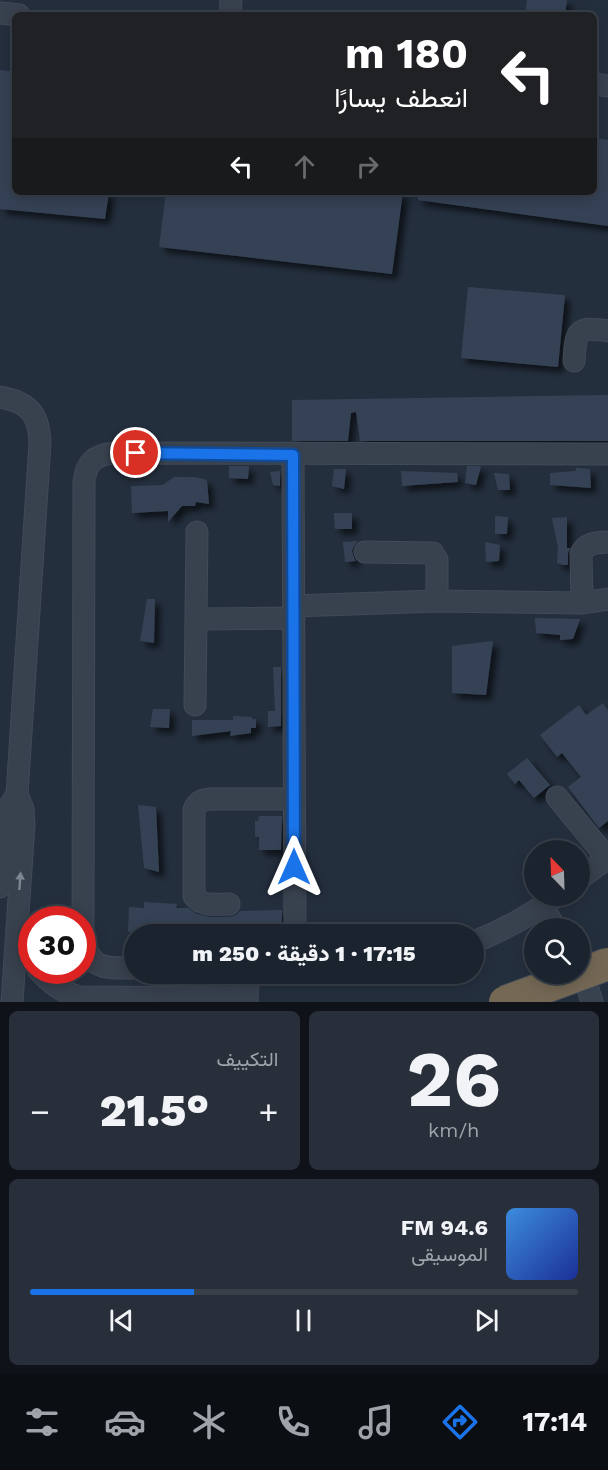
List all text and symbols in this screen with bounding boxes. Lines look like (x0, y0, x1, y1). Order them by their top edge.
text: 180 m (345, 29, 468, 78)
icon: left (489, 36, 567, 114)
text: انعطف يسارًا (334, 82, 468, 114)
icon: left (225, 150, 258, 183)
icon: ahead (288, 150, 321, 183)
icon: right (351, 150, 384, 183)
pin (110, 427, 161, 478)
icon: arrive (119, 436, 152, 469)
position arrow (262, 835, 326, 899)
north arrow (524, 840, 590, 906)
map controls (524, 840, 590, 984)
one-way arrow (15, 871, 25, 890)
speed limit sign: 30 (18, 906, 96, 984)
button: search (524, 918, 590, 984)
text: 17:15 · 1 دقيقة · 250 m (192, 941, 416, 966)
text: 26 (406, 1033, 501, 1125)
text: التكييف (216, 1047, 279, 1071)
text: 21.5° (99, 1084, 209, 1137)
text: − (30, 1092, 50, 1131)
text: + (259, 1092, 278, 1131)
text: km/h (428, 1118, 480, 1142)
text: 94.6 FM (401, 1215, 488, 1240)
text: الموسيقى (411, 1242, 488, 1266)
icon: previous (105, 1304, 138, 1337)
icon: pause (287, 1304, 320, 1337)
icon: next (470, 1304, 503, 1337)
icon: filters (21, 1401, 63, 1443)
icon: car (104, 1401, 146, 1443)
icon: climate (188, 1401, 230, 1443)
icon: phone (272, 1401, 314, 1443)
icon: music (355, 1401, 397, 1443)
icon: directions (439, 1401, 481, 1443)
text: 17:14 (522, 1406, 587, 1438)

